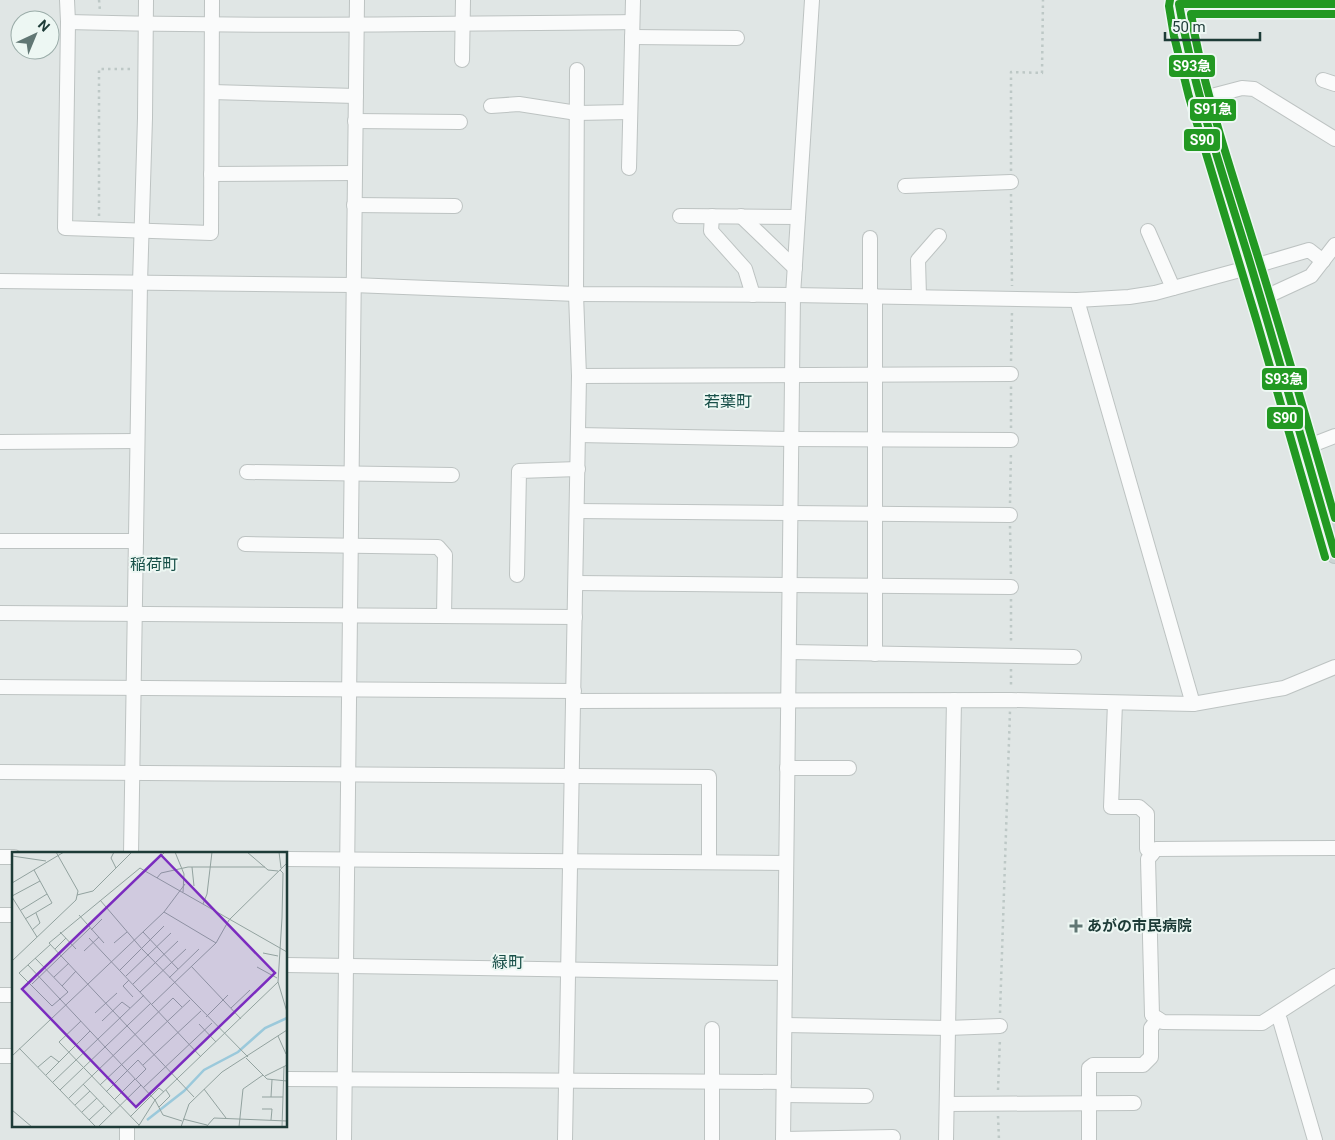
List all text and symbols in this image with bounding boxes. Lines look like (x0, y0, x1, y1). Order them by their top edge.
north arrow (10, 10, 60, 60)
scale bar (1165, 10, 1260, 42)
text: N (35, 16, 53, 35)
text: 50 m (1172, 18, 1206, 36)
line badge: S93急 (1168, 54, 1216, 78)
text: S93急 (1173, 58, 1211, 74)
line badge: S91急 (1189, 98, 1237, 122)
text: S91急 (1194, 101, 1232, 117)
line badge: S90 (1183, 128, 1221, 152)
text: S90 (1190, 132, 1214, 148)
line badge: S93急 (1261, 367, 1308, 391)
text: S93急 (1265, 371, 1303, 387)
district label: 若葉町 (704, 392, 752, 411)
line badge: S90 (1266, 406, 1304, 430)
text: S90 (1273, 410, 1297, 426)
district label: 稲荷町 (130, 555, 178, 574)
inset map (12, 852, 288, 1128)
place label: あがの市民病院 (1087, 917, 1192, 935)
marker: あがの市民病院 (1069, 919, 1083, 933)
district label: 緑町 (492, 953, 524, 972)

